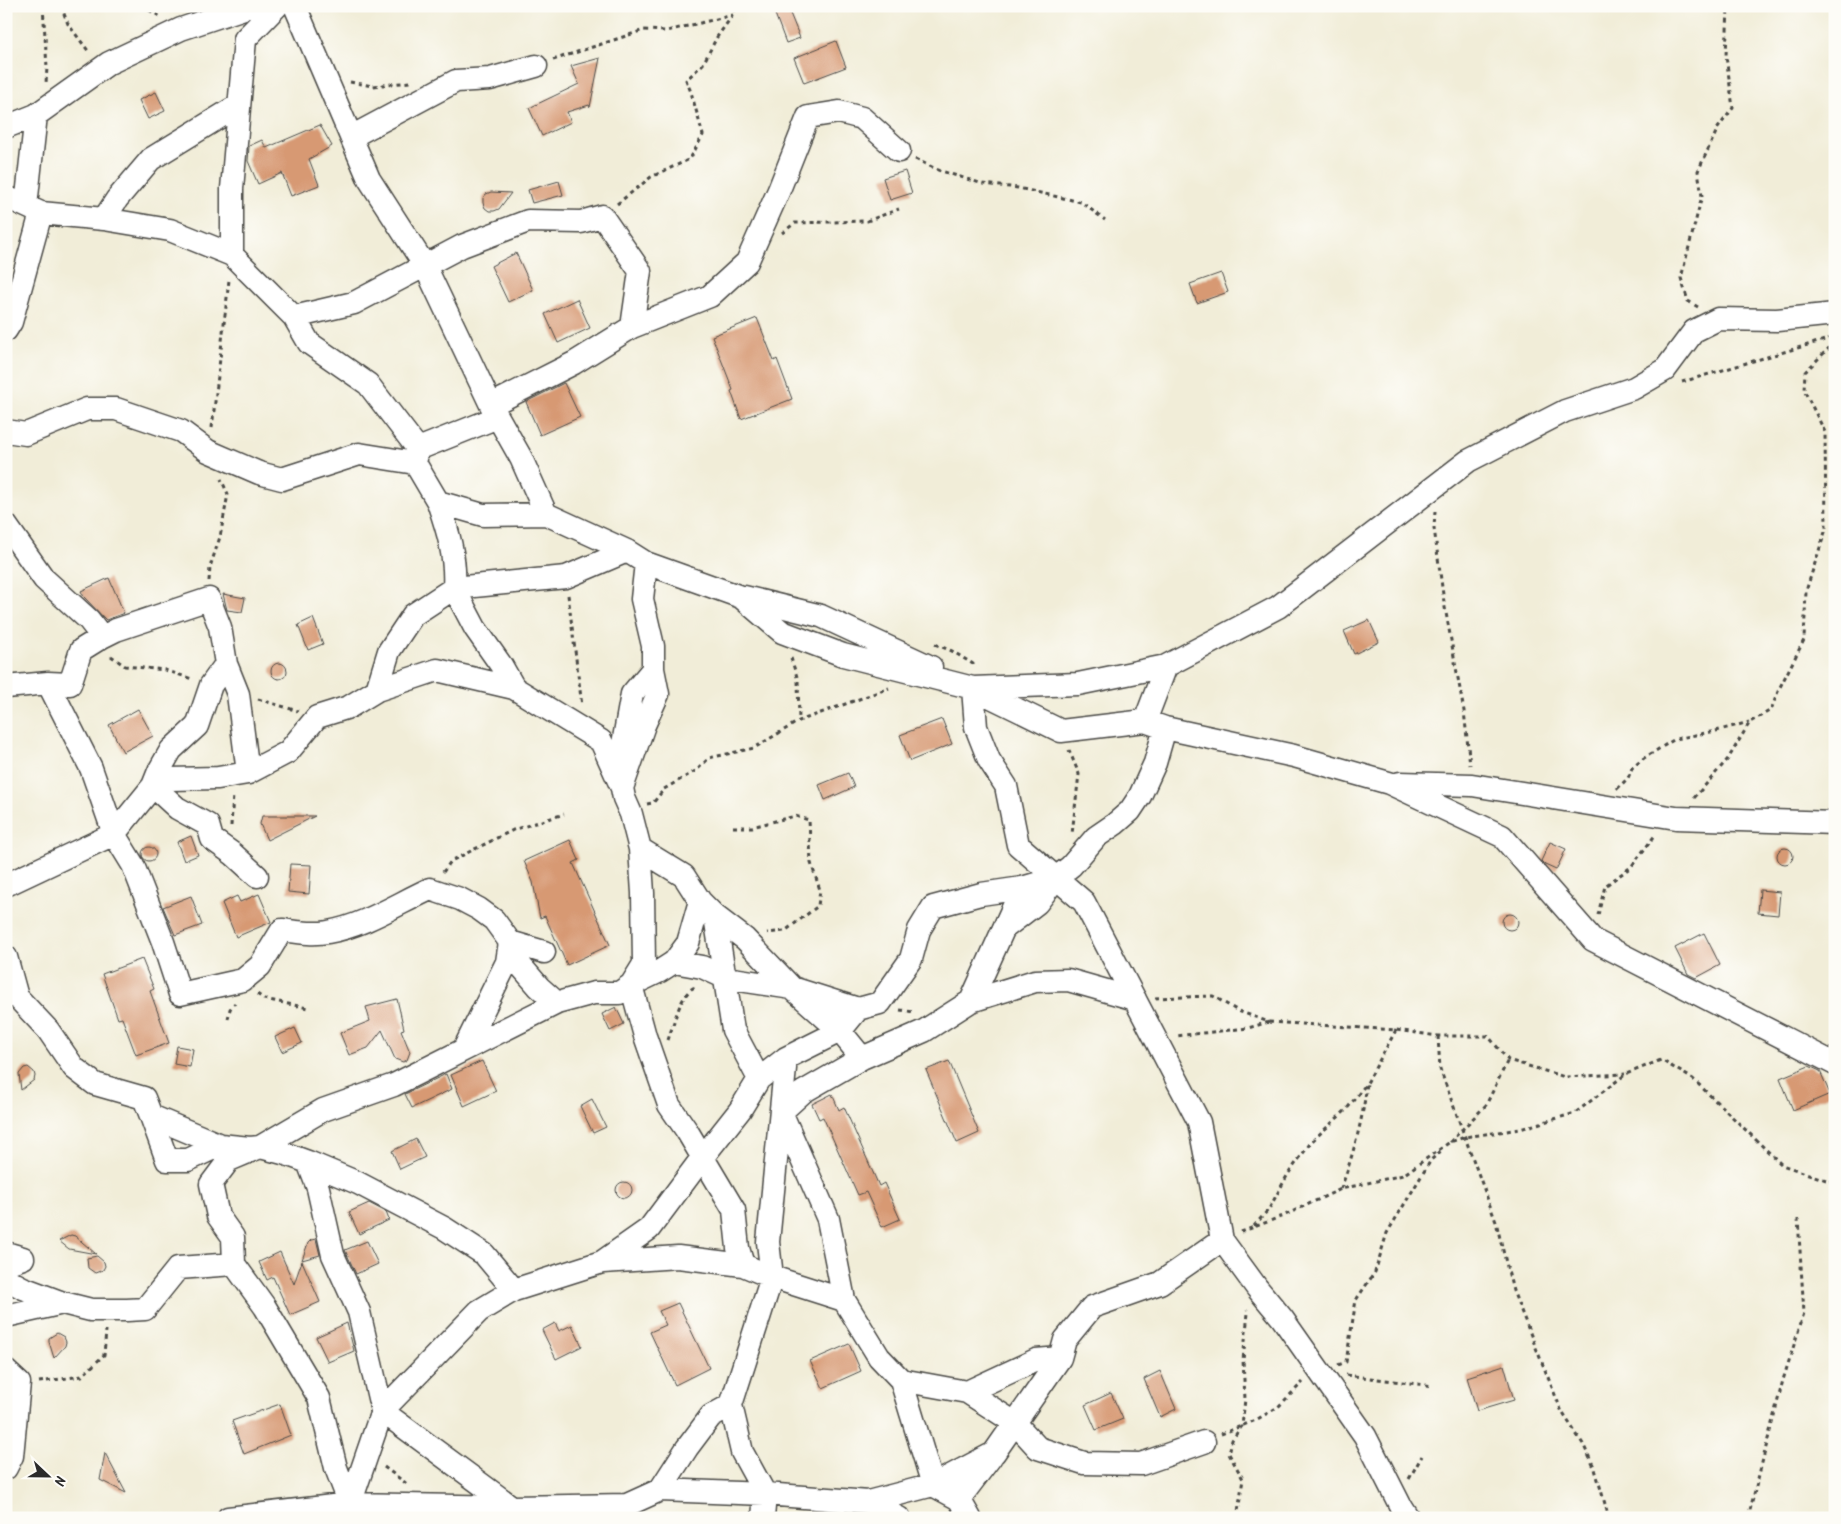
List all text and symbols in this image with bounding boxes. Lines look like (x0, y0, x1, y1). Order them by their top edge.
north arrow (22, 1452, 72, 1502)
text: N (47, 1472, 71, 1489)

